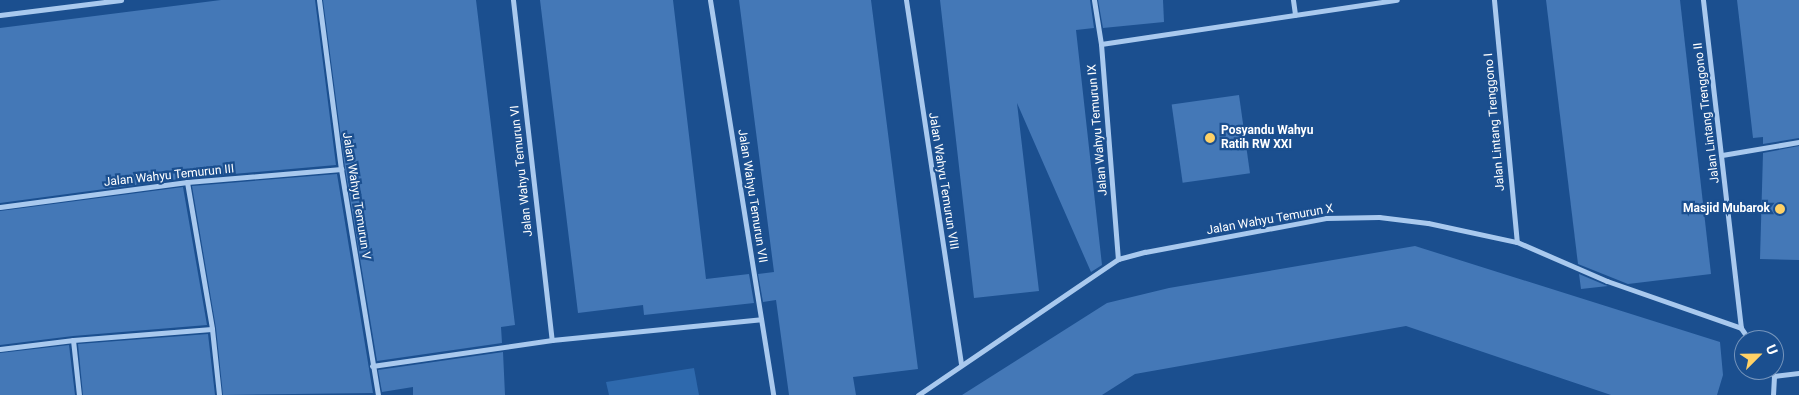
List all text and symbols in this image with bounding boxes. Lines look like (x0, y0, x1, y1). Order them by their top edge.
street label: Jalan Lintang Trenggono II (1691, 42, 1723, 184)
street label: Jalan Lintang Trenggono I (1482, 52, 1508, 192)
street label: Jalan Wahyu Temurun IX (1085, 63, 1111, 197)
street label: Jalan Wahyu Temurun VI (508, 104, 536, 238)
street label: Jalan Wahyu Temurun VIII (925, 111, 961, 251)
place label: Posyandu Wahyu Ratih RW XXI (1221, 124, 1313, 152)
street label: Jalan Wahyu Temurun VII (734, 128, 770, 264)
street label: Jalan Wahyu Temurun V (339, 131, 373, 261)
marker: Posyandu Wahyu Ratih RW XXI (1203, 131, 1217, 145)
street label: Jalan Wahyu Temurun III (103, 162, 235, 190)
street label: Jalan Wahyu Temurun X (1205, 202, 1335, 238)
place label: Masjid Mubarok (1683, 202, 1770, 216)
marker: Masjid Mubarok (1774, 203, 1786, 215)
north arrow (1734, 330, 1784, 380)
text: U (1763, 342, 1781, 357)

